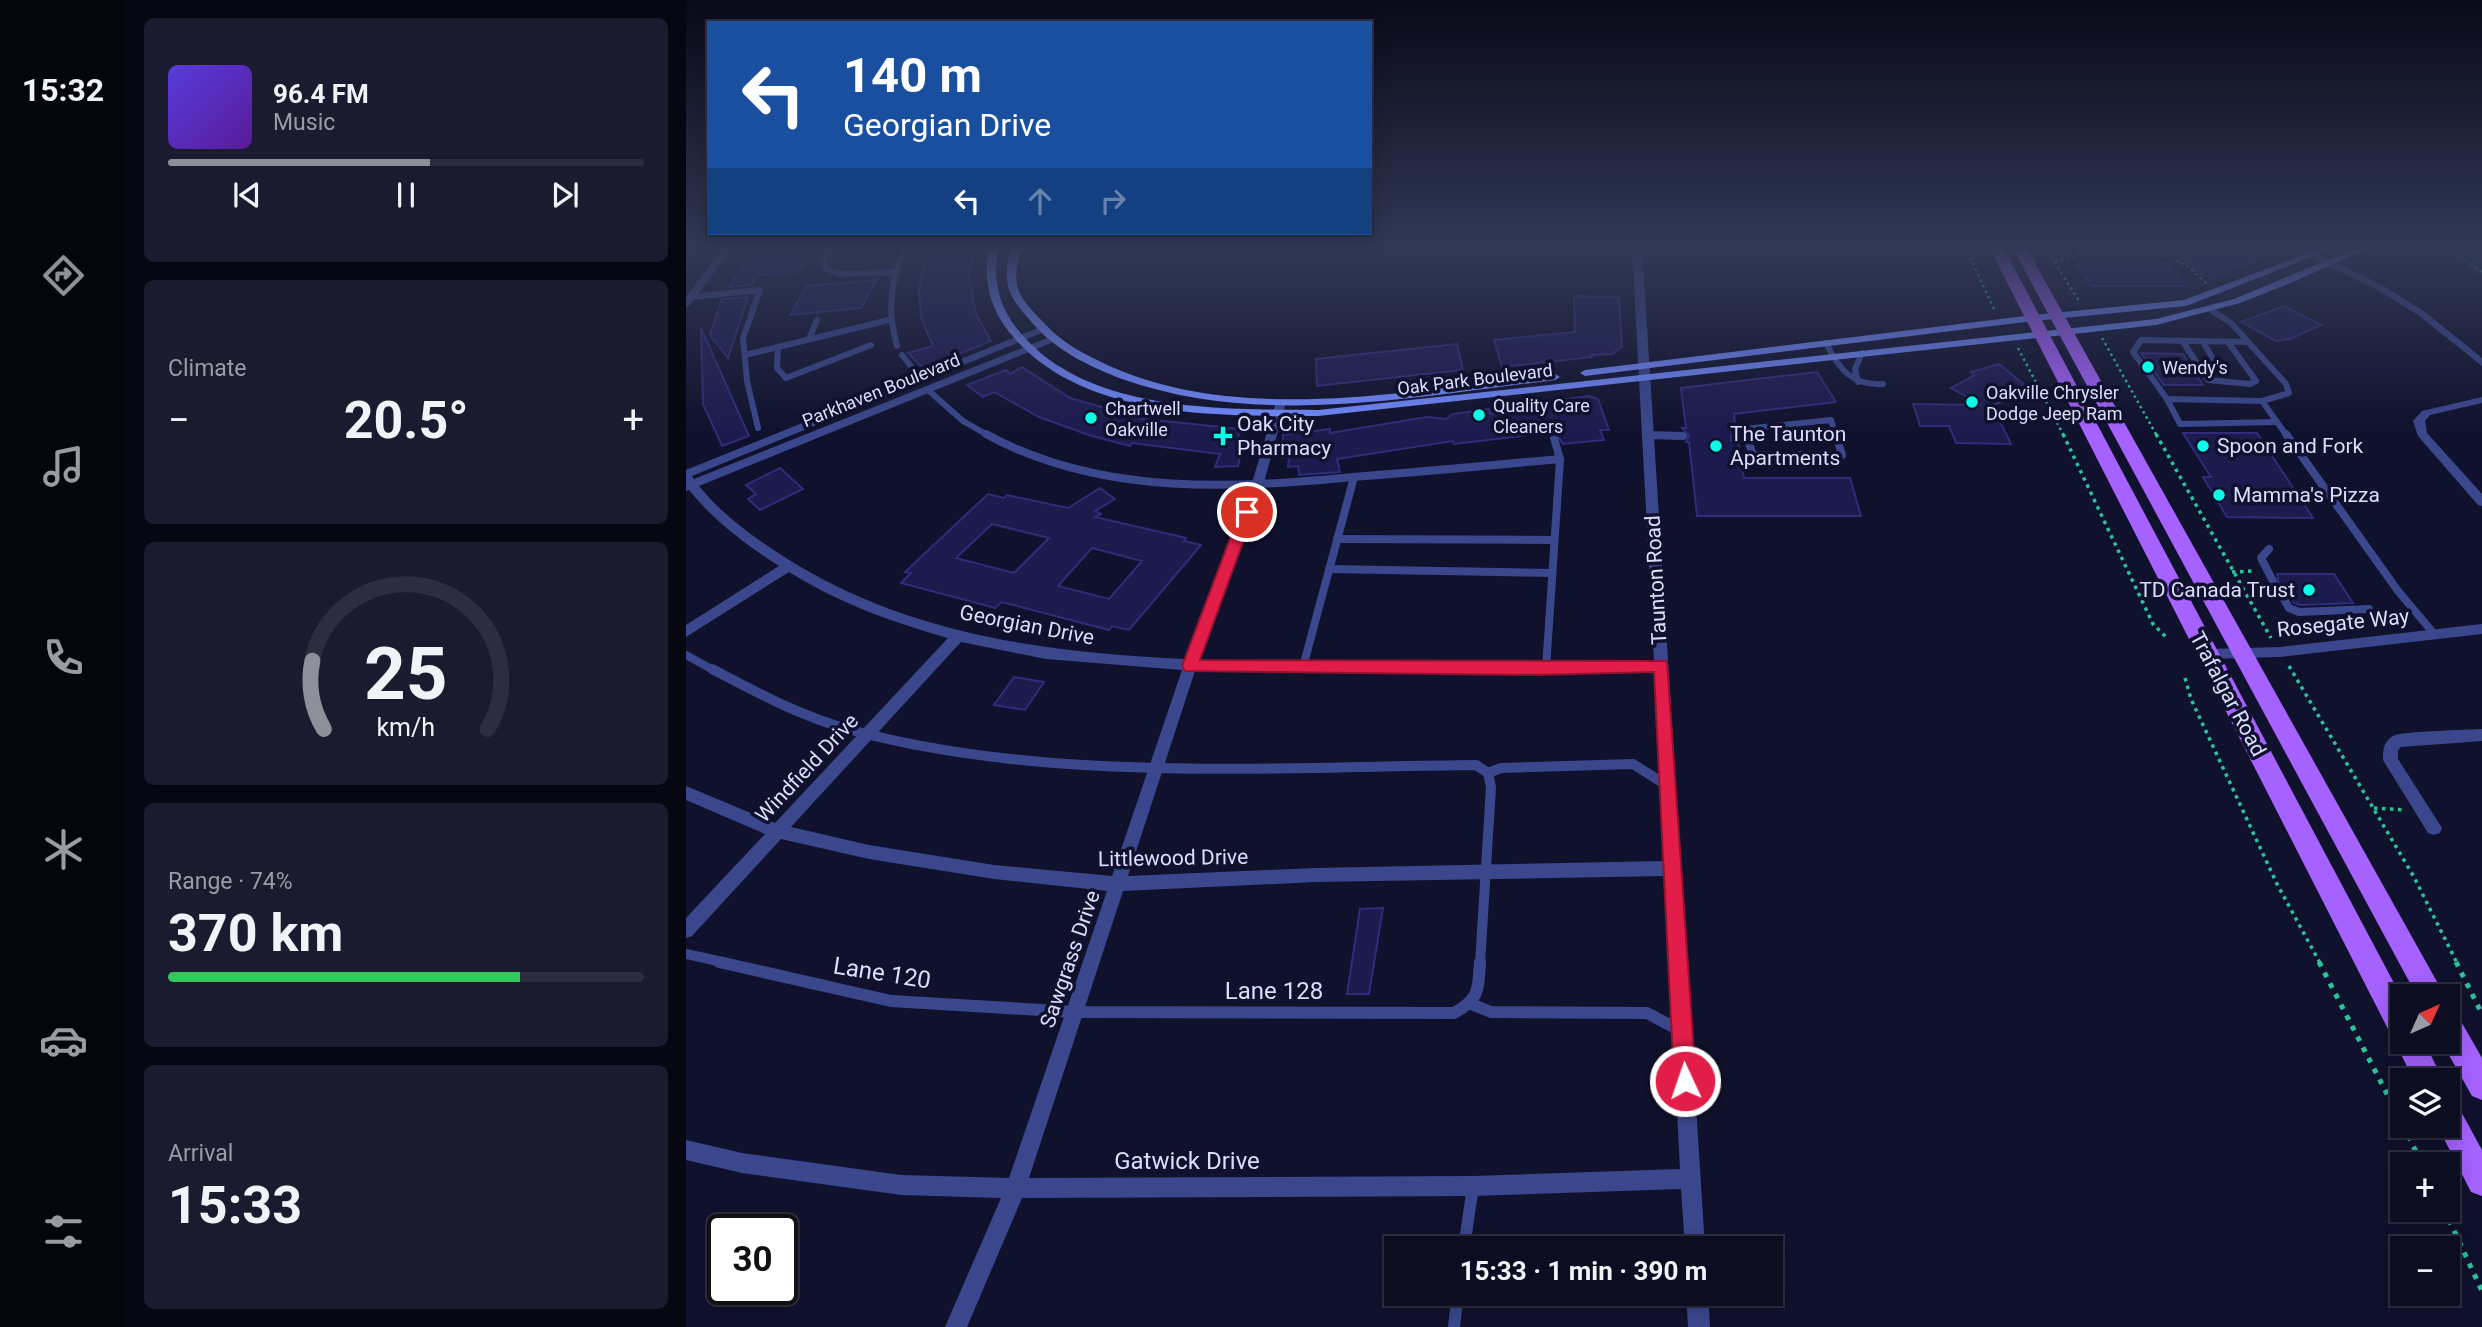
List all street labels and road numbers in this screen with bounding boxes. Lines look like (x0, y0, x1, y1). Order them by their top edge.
street label: Parkhaven Boulevard (799, 349, 963, 431)
street label: Oak Park Boulevard (1396, 359, 1554, 399)
street label: Taunton Road (1641, 515, 1671, 645)
street label: Georgian Drive (958, 600, 1096, 650)
street label: Rosegate Way (2276, 604, 2410, 642)
street label: Trafalgar Road (2185, 628, 2271, 760)
street label: Windfield Drive (751, 709, 863, 827)
street label: Littlewood Drive (1098, 845, 1248, 871)
street label: Sawgrass Drive (1035, 887, 1105, 1031)
street label: Lane 120 (831, 951, 933, 995)
street label: Lane 128 (1225, 977, 1323, 1005)
street label: Gatwick Drive (1114, 1147, 1260, 1175)

